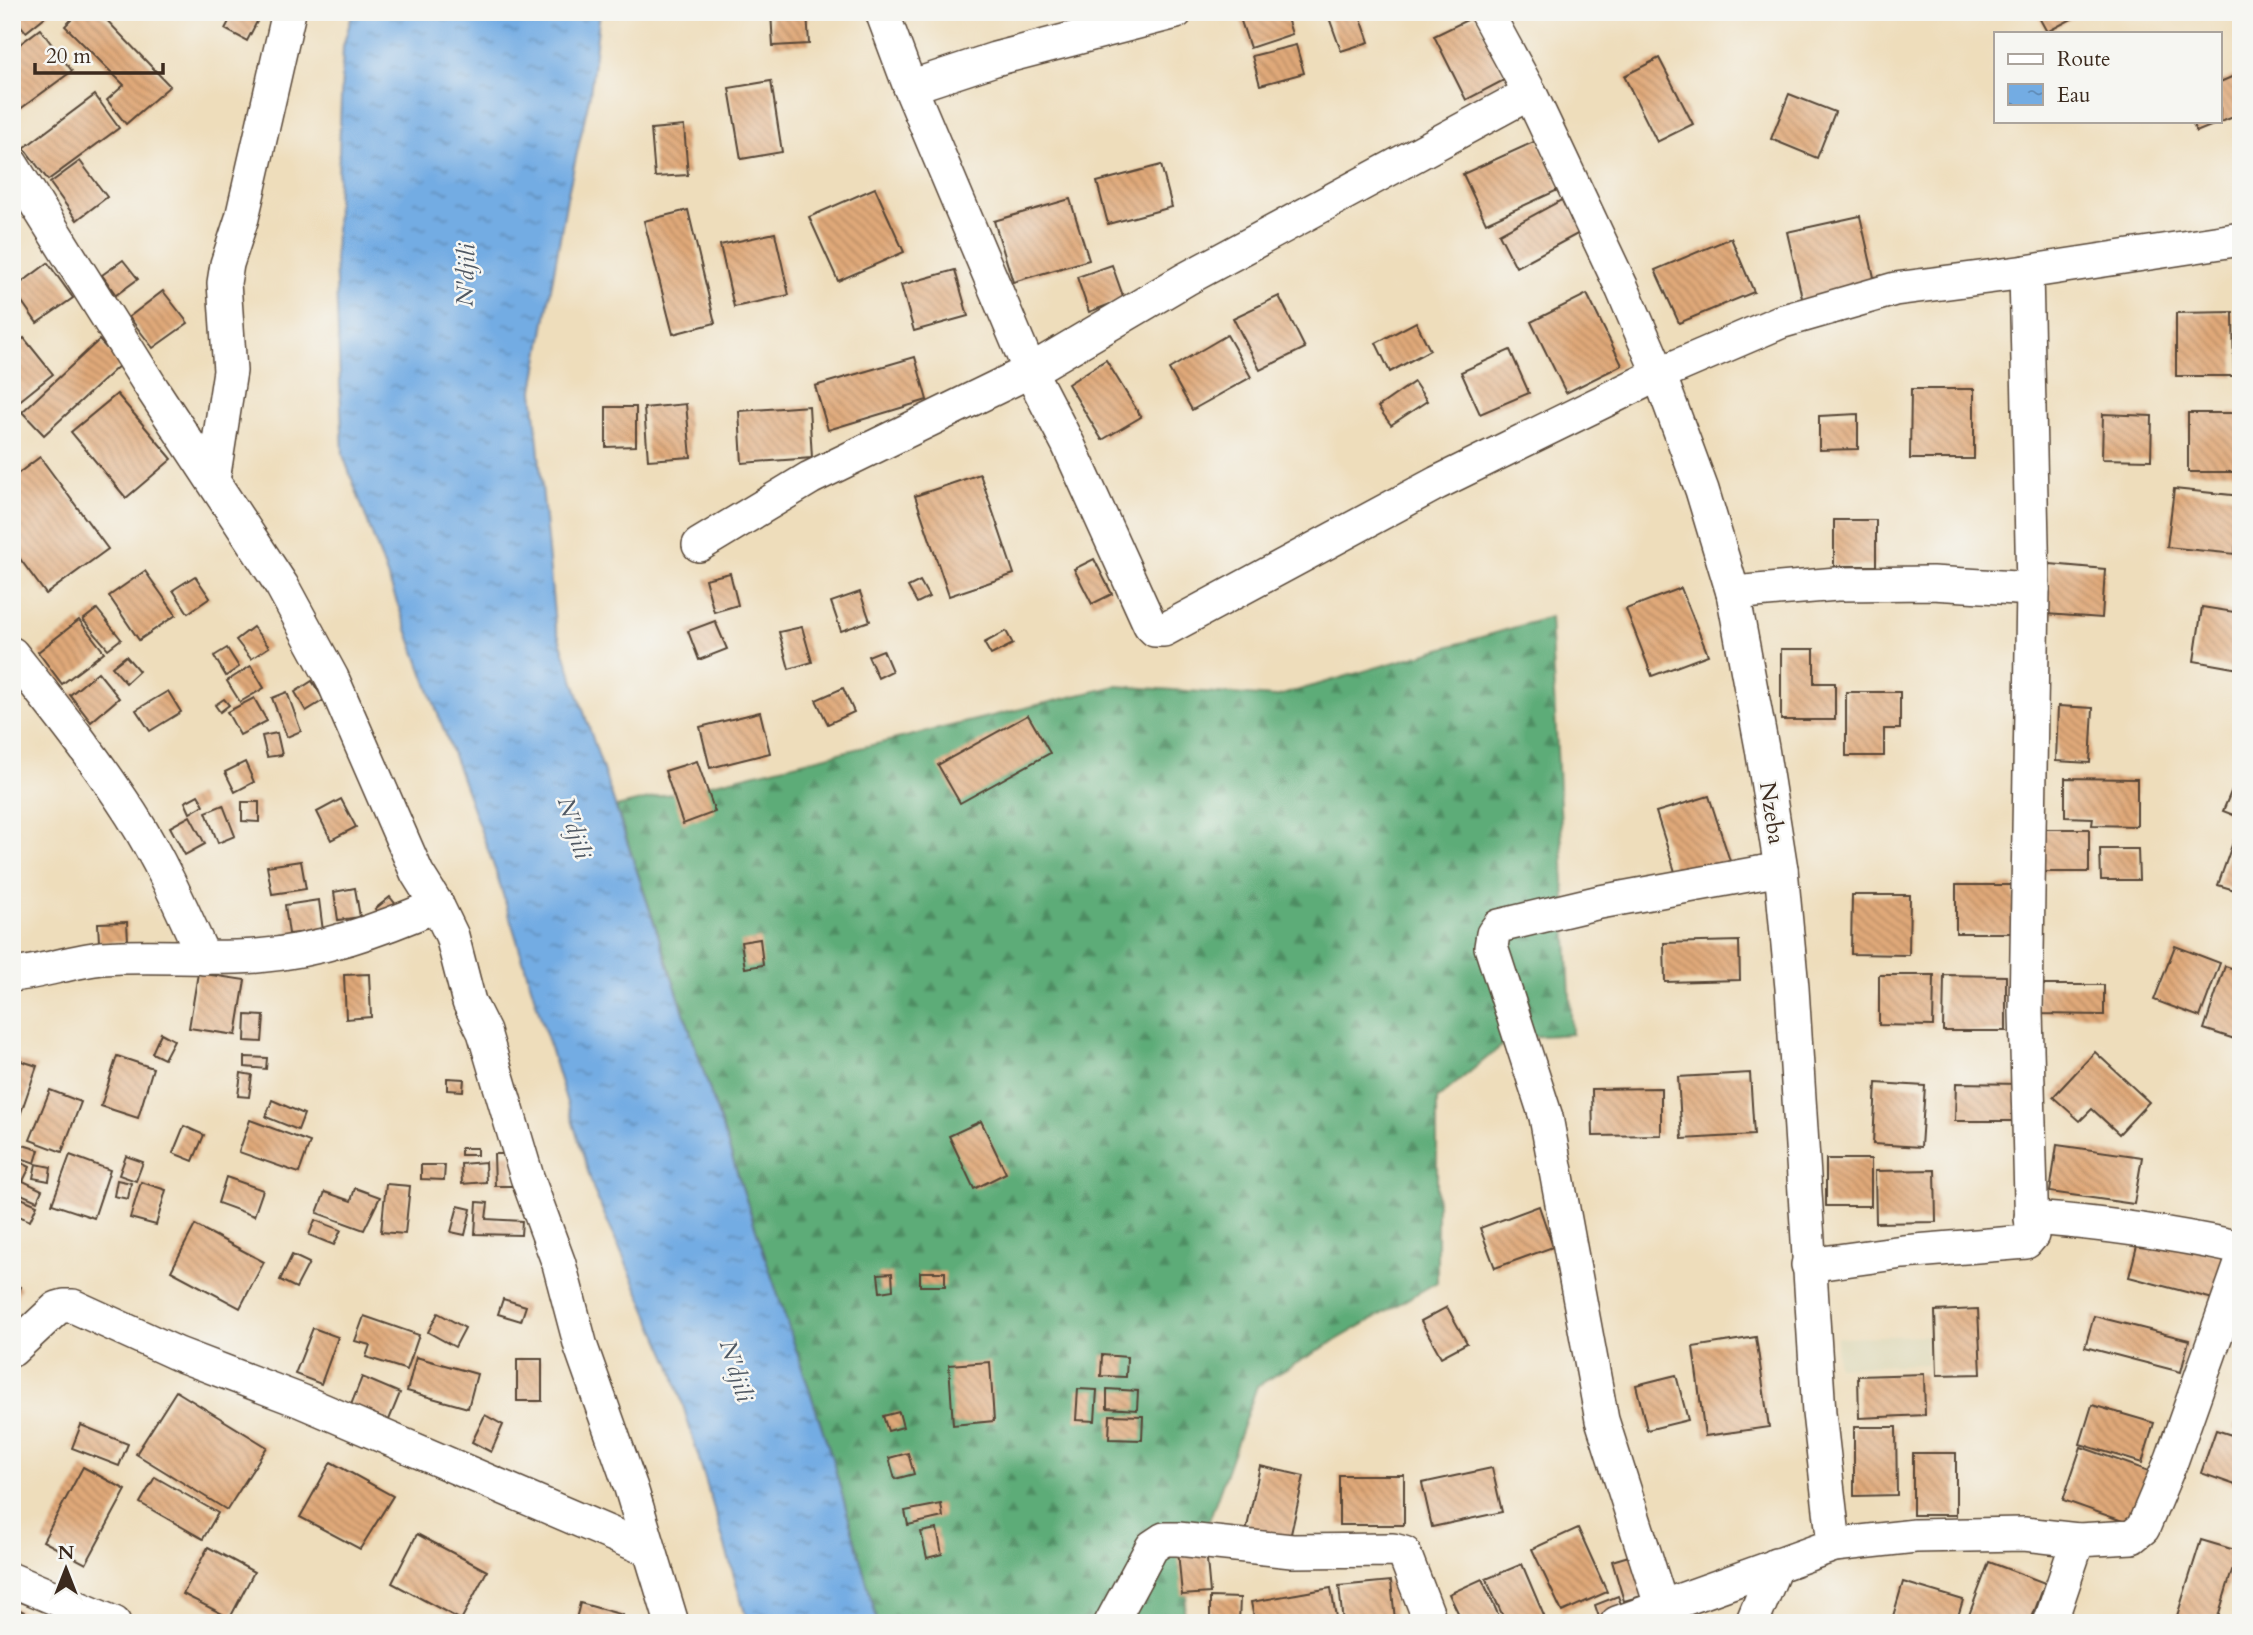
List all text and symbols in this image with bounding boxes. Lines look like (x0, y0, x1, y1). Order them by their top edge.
scale bar (35, 32, 163, 76)
legend (1994, 32, 2222, 122)
text: 20 m (46, 42, 91, 71)
text: Route (2057, 45, 2111, 74)
text: Eau (2057, 81, 2091, 110)
water label: N'djili (448, 242, 484, 307)
street label: Nzeba (1752, 780, 1792, 846)
water label: N'djili (549, 793, 599, 863)
water label: N'djili (711, 1336, 761, 1406)
north arrow (32, 1534, 102, 1604)
text: N (58, 1540, 75, 1566)

